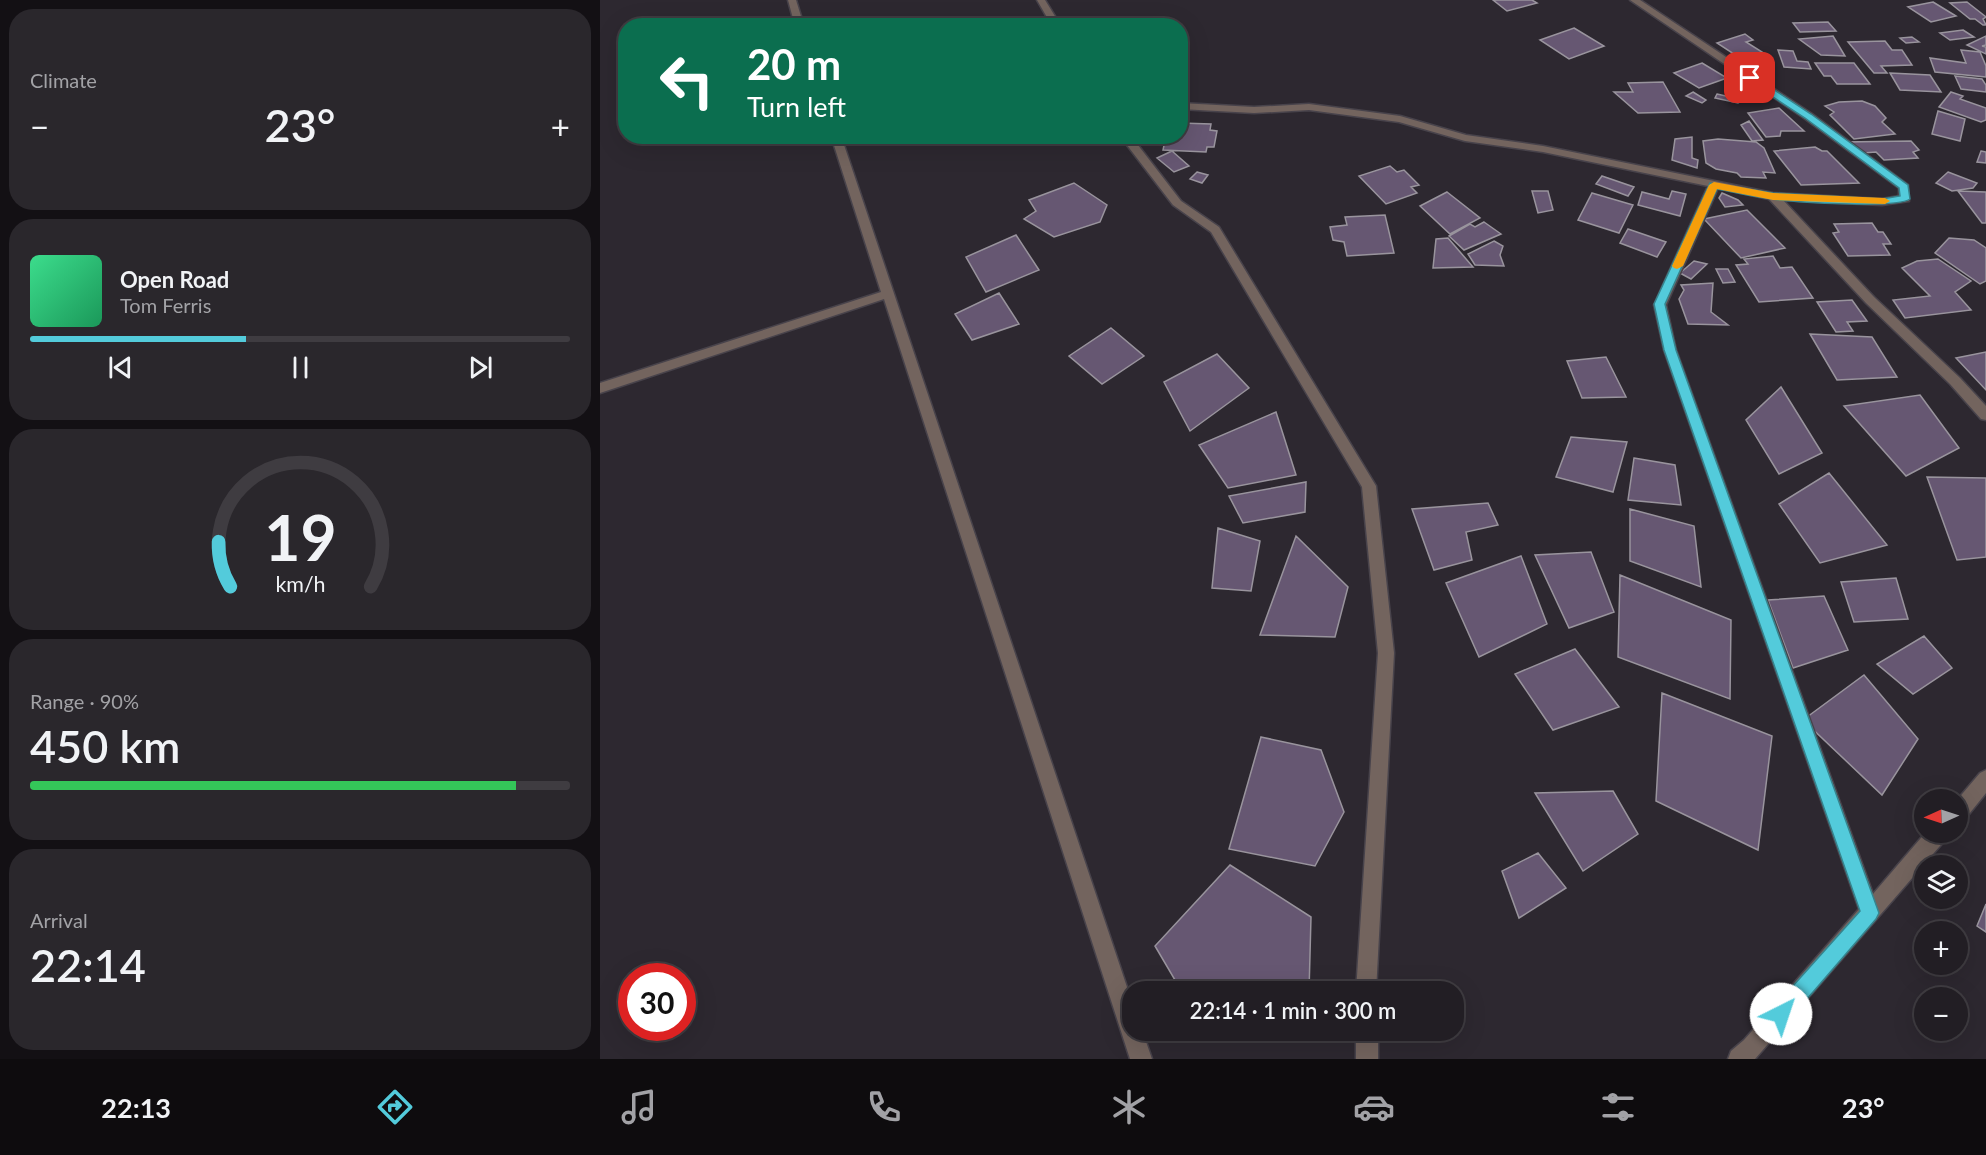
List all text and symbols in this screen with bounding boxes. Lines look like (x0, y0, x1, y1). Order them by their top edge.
text: 20 m (747, 39, 841, 89)
icon: left (648, 42, 726, 120)
pin (1724, 52, 1775, 103)
icon: arrive (1733, 61, 1766, 94)
text: Climate (30, 68, 97, 92)
text: Turn left (747, 90, 846, 123)
text: 23° (265, 98, 335, 152)
text: − (30, 106, 49, 146)
text: + (551, 106, 570, 146)
text: Open Road (120, 266, 229, 293)
text: Tom Ferris (120, 293, 211, 317)
icon: previous (104, 351, 137, 384)
icon: pause (284, 351, 317, 384)
icon: next (464, 351, 497, 384)
text: 19 (264, 499, 336, 574)
text: km/h (275, 571, 325, 597)
text: Range · 90% (30, 689, 139, 713)
text: 450 km (30, 719, 180, 773)
north arrow (1914, 789, 1968, 843)
map controls (1914, 789, 1968, 1041)
button: layers (1914, 855, 1968, 909)
text: Arrival (30, 908, 88, 932)
button: + (1914, 921, 1968, 975)
text: 22:14 (30, 938, 146, 992)
speed limit sign: 30 (618, 963, 696, 1041)
position arrow (1749, 982, 1813, 1046)
button: − (1914, 987, 1968, 1041)
text: 22:14 · 1 min · 300 m (1190, 997, 1396, 1024)
icon: directions (374, 1086, 416, 1128)
icon: music (618, 1086, 660, 1128)
icon: phone (863, 1086, 905, 1128)
icon: climate (1108, 1086, 1150, 1128)
icon: car (1353, 1086, 1395, 1128)
icon: filters (1597, 1086, 1639, 1128)
text: 22:13 (101, 1091, 171, 1124)
text: 23° (1842, 1091, 1885, 1124)

